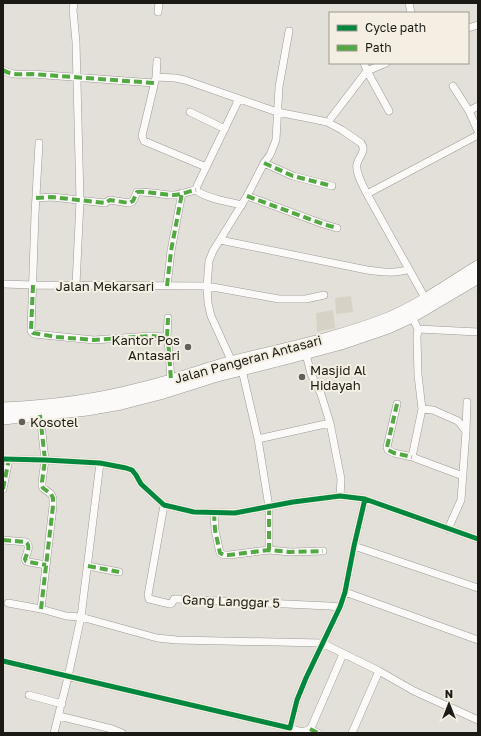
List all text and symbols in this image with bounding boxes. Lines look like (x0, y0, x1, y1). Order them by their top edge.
legend (329, 12, 469, 64)
text: Cycle path (365, 20, 426, 35)
text: Path (365, 40, 392, 55)
street label: Jalan Mekarsari (56, 278, 154, 294)
place label: Kantor Pos Antasari (112, 332, 180, 363)
street label: Jalan Pangeran Antasari (173, 332, 323, 386)
marker: Kantor Pos Antasari (183, 342, 193, 352)
place label: Masjid Al Hidayah (310, 362, 366, 393)
marker: Masjid Al Hidayah (297, 372, 307, 382)
place label: Kosotel (30, 414, 78, 430)
marker: Kosotel (17, 417, 27, 427)
street label: Gang Langgar 5 (182, 591, 280, 611)
north arrow (429, 684, 469, 724)
text: N (445, 687, 453, 700)

